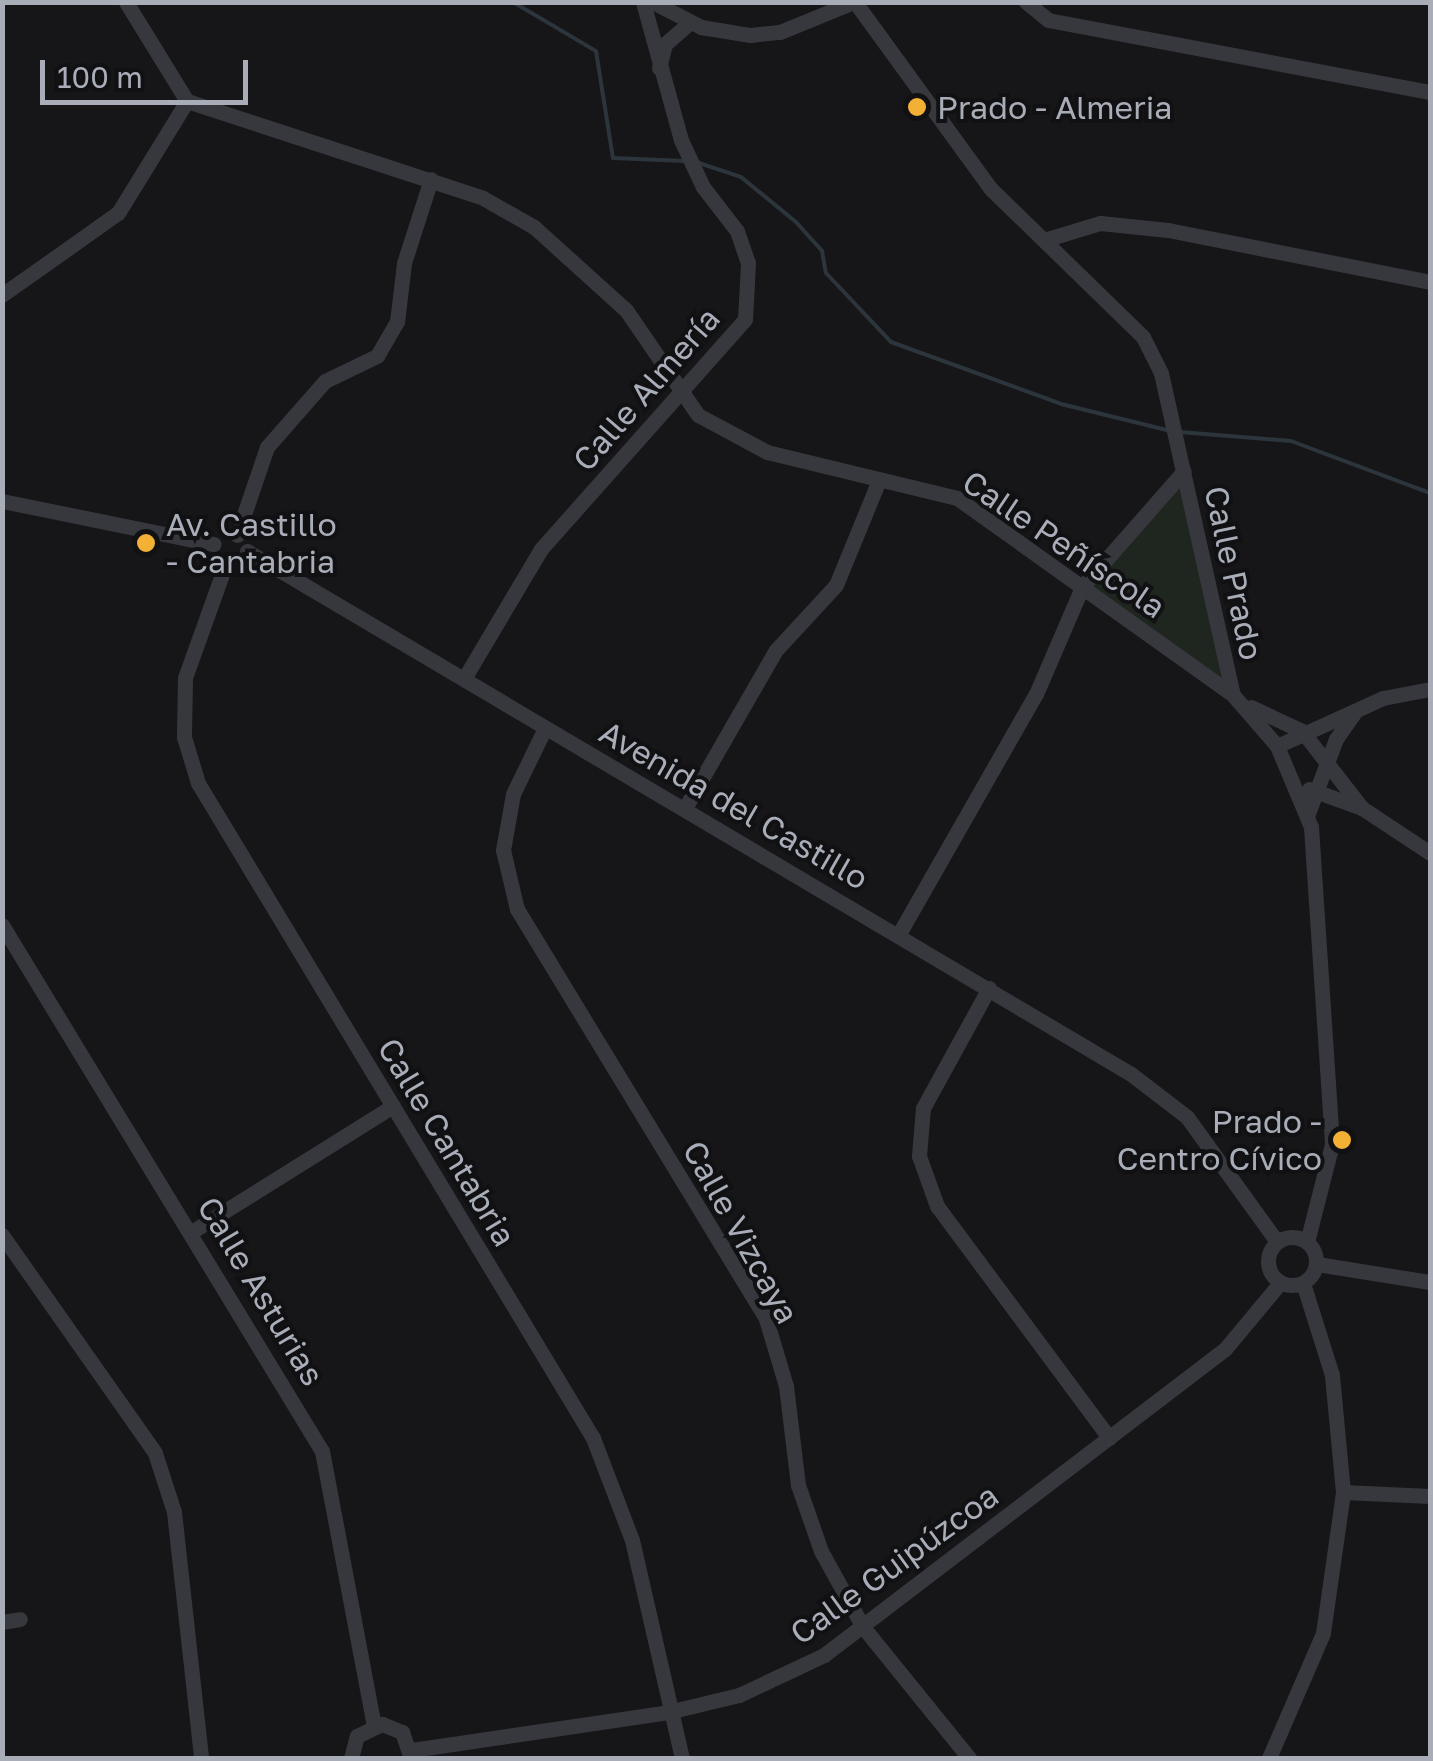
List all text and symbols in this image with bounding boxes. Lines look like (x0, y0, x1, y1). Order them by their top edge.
scale bar (45, 40, 252, 102)
text: 100 m (57, 59, 143, 95)
place label: Prado - Almeria (937, 88, 1172, 126)
marker: Prado - Almeria (906, 96, 928, 118)
street label: Calle Almería (565, 300, 727, 478)
street label: Calle Peñíscola (955, 462, 1173, 626)
street label: Calle Prado (1197, 483, 1271, 663)
place label: Av. Castillo - Cantabria (166, 506, 337, 581)
marker: Av. Castillo - Cantabria (135, 532, 157, 554)
street label: Avenida del Castillo (593, 713, 875, 897)
street label: Calle Cantabria (370, 1031, 524, 1253)
place label: Prado - Centro Cívico (1117, 1103, 1322, 1178)
marker: Prado - Centro Cívico (1331, 1129, 1353, 1151)
street label: Calle Vizcaya (675, 1134, 807, 1330)
street label: Calle Asturias (190, 1190, 332, 1392)
street label: Calle Guipúzcoa (783, 1476, 1005, 1652)

